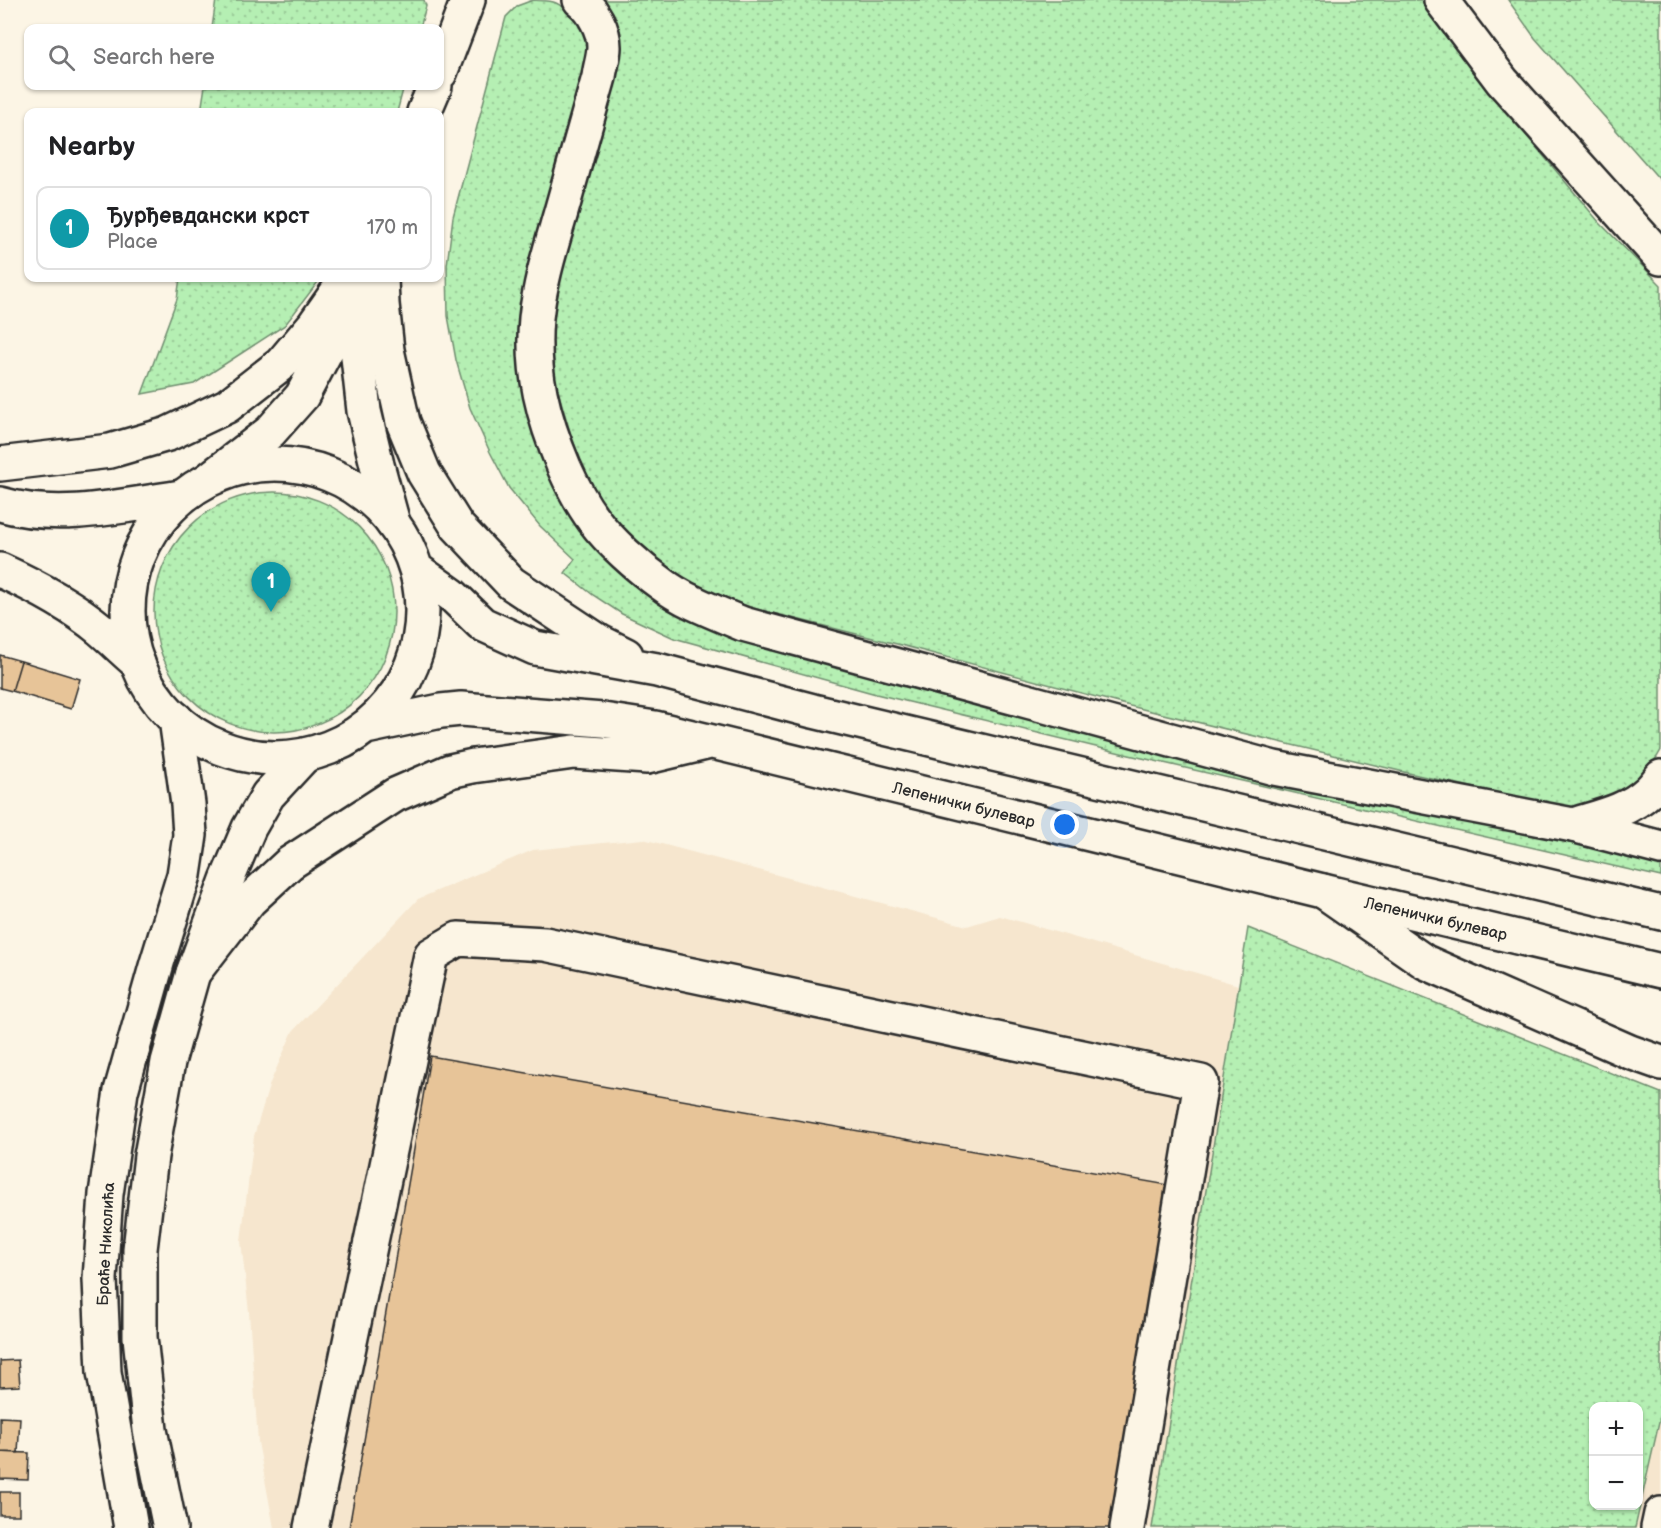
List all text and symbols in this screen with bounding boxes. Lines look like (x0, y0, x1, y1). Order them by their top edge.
search box (24, 24, 444, 90)
icon: search (45, 41, 78, 74)
text: Search here (93, 44, 215, 71)
text: Nearby (48, 132, 135, 163)
text: Ђурђевдански крст (107, 203, 310, 230)
text: 1 (65, 216, 74, 240)
text: 170 m (367, 216, 418, 240)
text: Place (107, 230, 158, 254)
pin: 1 (252, 562, 290, 612)
street label: Лепенички булевар (889, 778, 1037, 832)
your location (1050, 810, 1079, 839)
street label: Лепенички булевар (1361, 894, 1509, 945)
street label: Браће Николића (94, 1181, 119, 1306)
map controls (1589, 1402, 1643, 1510)
button: + (1589, 1402, 1643, 1456)
button: − (1589, 1456, 1643, 1510)

